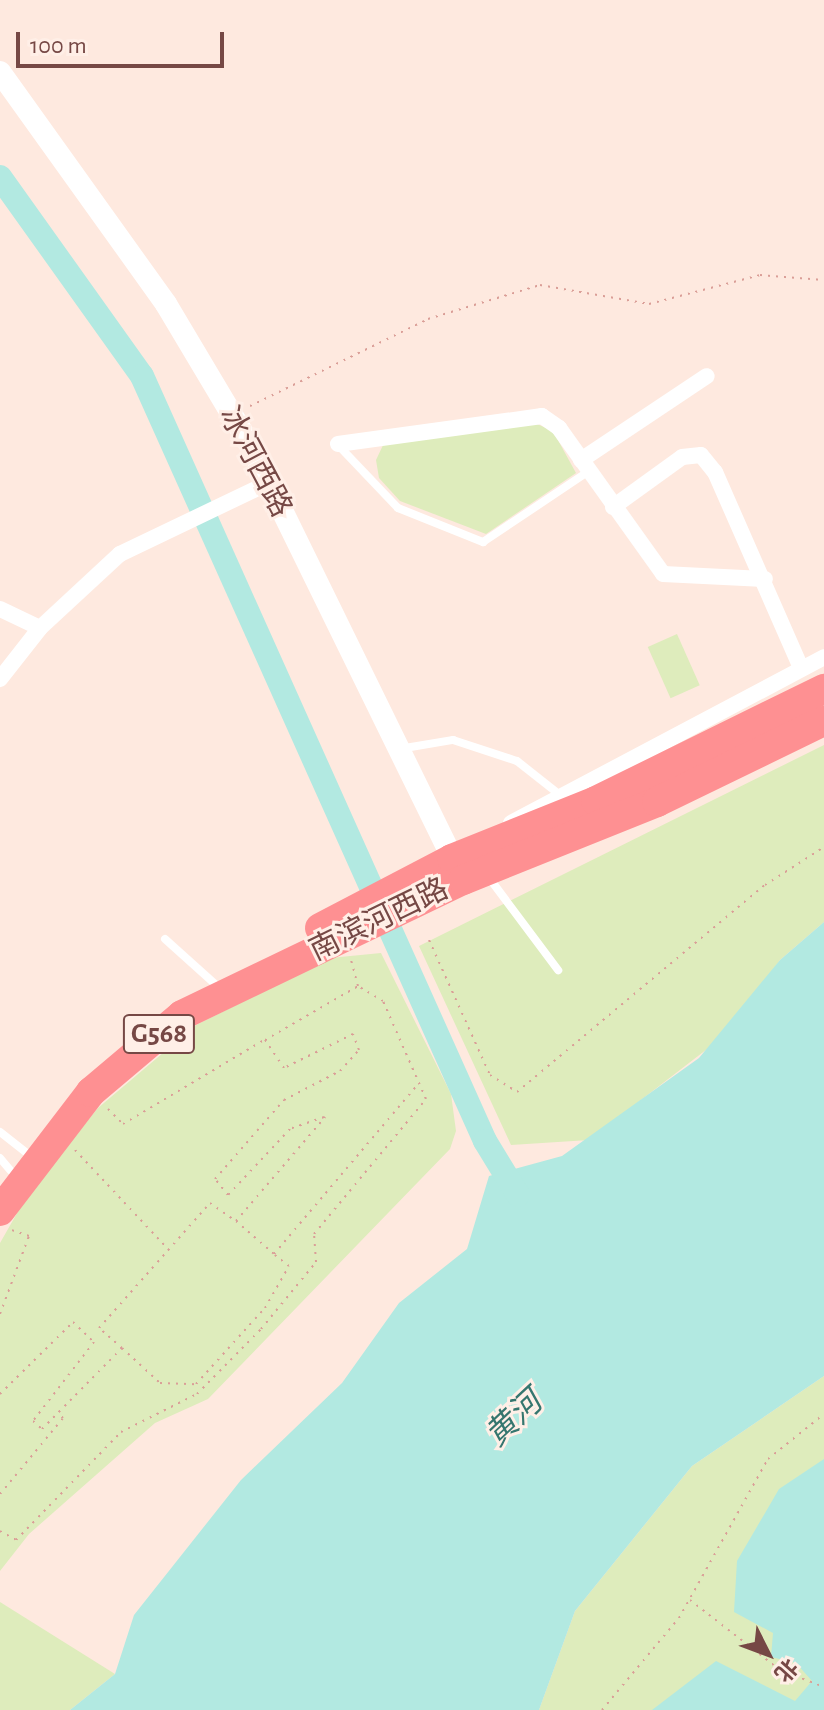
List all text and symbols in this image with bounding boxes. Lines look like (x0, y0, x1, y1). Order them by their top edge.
scale bar (20, 16, 228, 66)
text: 100 m (30, 34, 87, 58)
street label: 冰河西路 (211, 401, 299, 523)
street label: 南滨河西路 (304, 871, 454, 969)
road number: G568 (121, 1010, 197, 1058)
water label: 黄河 (478, 1383, 550, 1455)
north arrow (728, 1614, 808, 1694)
text: 北 (770, 1655, 801, 1686)

